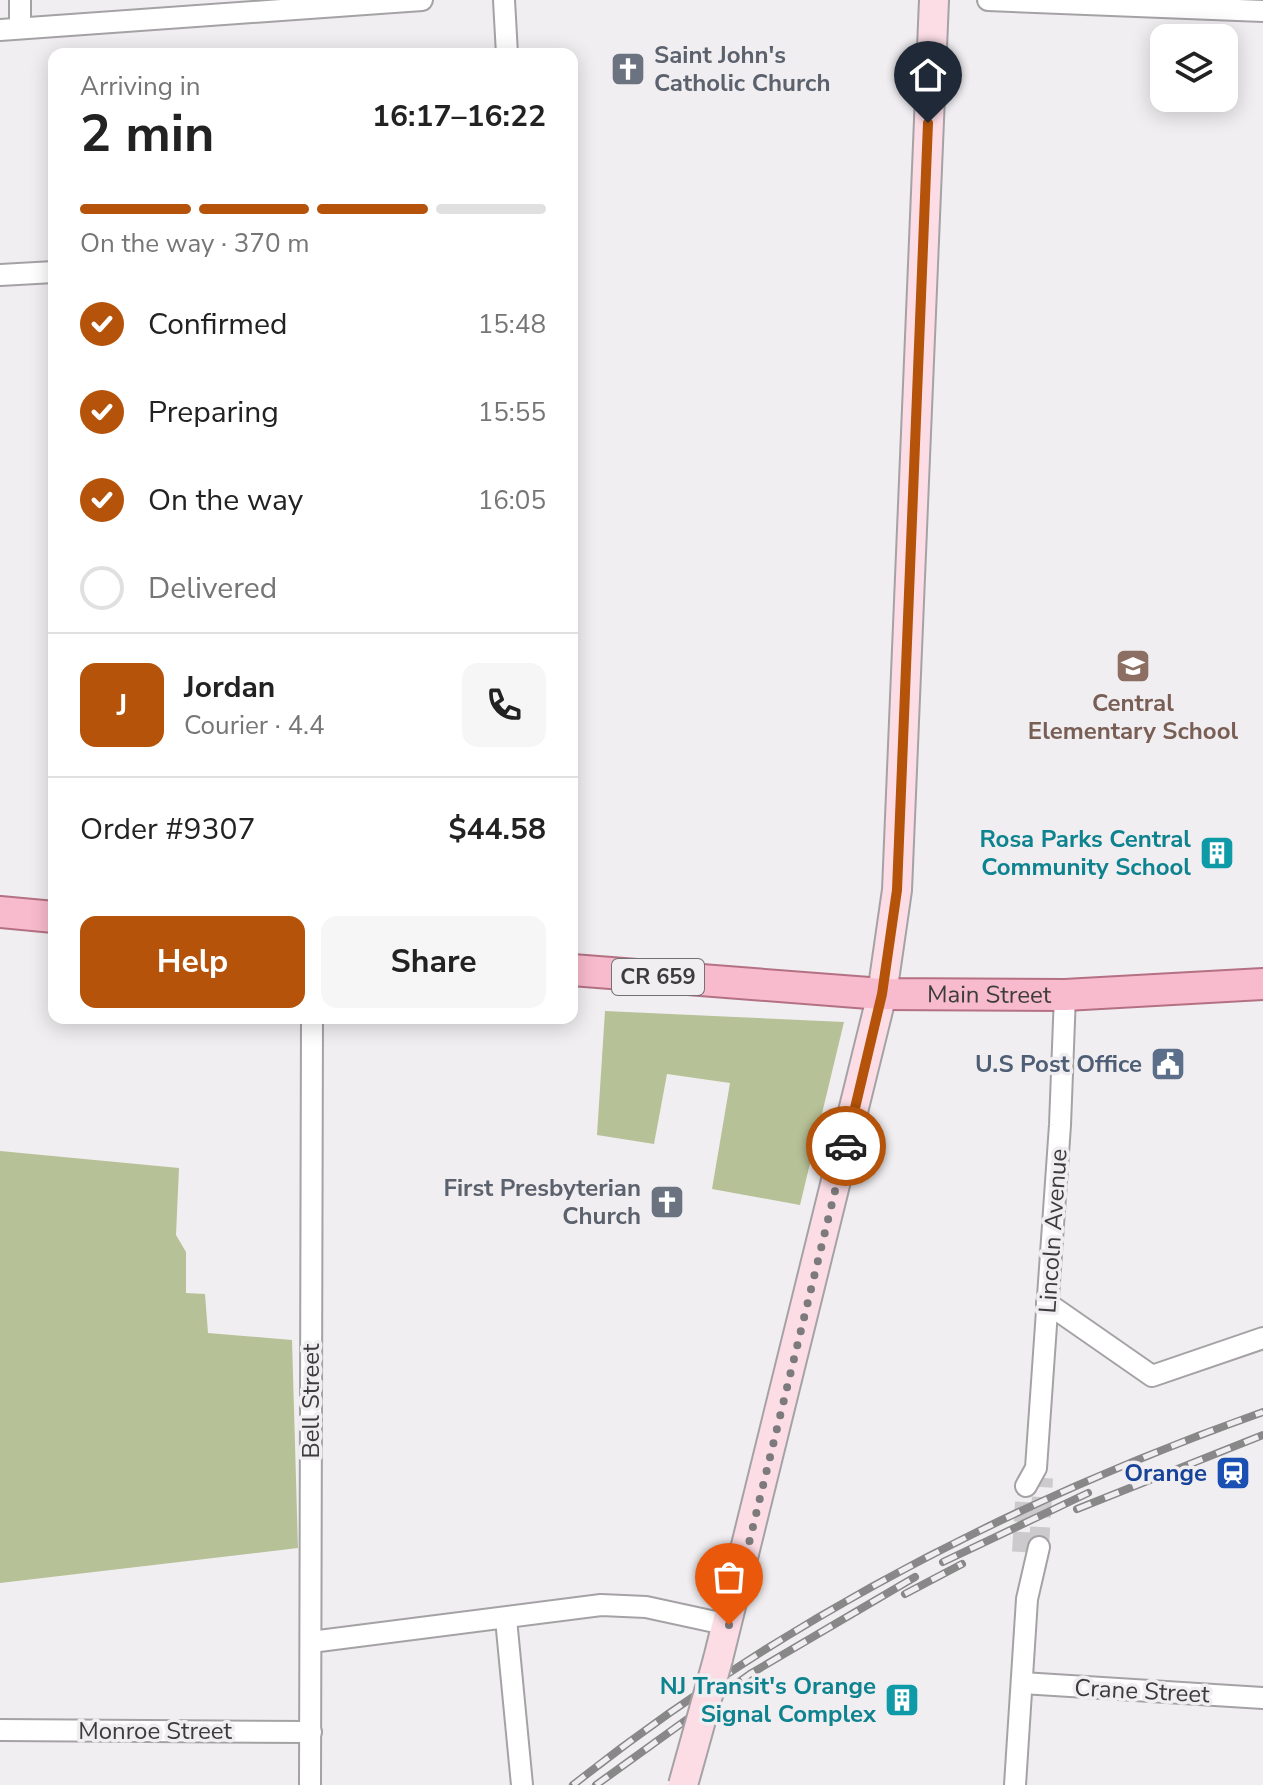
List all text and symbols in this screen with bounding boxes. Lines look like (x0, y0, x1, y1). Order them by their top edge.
map controls (1150, 24, 1238, 112)
button: layers (1150, 24, 1238, 112)
place label: Saint John's Catholic Church (654, 39, 830, 99)
pin (894, 41, 962, 123)
church icon: Saint John's Catholic Church (609, 50, 647, 88)
icon: home (906, 53, 950, 97)
text: Arriving in (80, 69, 201, 104)
text: 16:17–16:22 (372, 96, 546, 137)
text: 2 min (80, 98, 215, 169)
text: On the way · 370 m (80, 226, 309, 261)
icon: check (80, 302, 124, 346)
text: Confirmed (148, 304, 288, 345)
text: 15:48 (478, 307, 546, 342)
icon: check (80, 390, 124, 434)
text: Preparing (148, 392, 279, 433)
text: 15:55 (478, 395, 546, 430)
icon: check (80, 478, 124, 522)
text: On the way (148, 480, 303, 521)
text: 16:05 (478, 483, 546, 518)
text: Delivered (148, 568, 277, 609)
school or university icon: Central Elementary School (1114, 647, 1152, 685)
button: phone (462, 663, 546, 747)
text: Jordan (184, 667, 275, 708)
text: J (117, 685, 127, 726)
place label: Central Elementary School (1028, 687, 1239, 747)
text: Courier · 4.4 (184, 708, 325, 743)
text: Order #9307 (80, 809, 255, 850)
text: $44.58 (449, 809, 546, 850)
place label: Rosa Parks Central Community School (979, 823, 1191, 883)
building icon: Rosa Parks Central Community School (1198, 834, 1236, 872)
button: Help (80, 916, 305, 1008)
button: Share (321, 916, 546, 1008)
road number: CR 659 (612, 959, 704, 995)
street label: Main Street (927, 978, 1052, 1011)
public building icon: U.S Post Office (1149, 1045, 1187, 1083)
place label: U.S Post Office (975, 1048, 1142, 1080)
courier (806, 1106, 886, 1186)
icon: car (824, 1124, 868, 1168)
street label: Lincoln Avenue (1031, 1148, 1075, 1314)
place label: First Presbyterian Church (444, 1172, 641, 1232)
church icon: First Presbyterian Church (648, 1183, 686, 1221)
street label: Bell Street (295, 1343, 327, 1458)
station icon: Orange (1214, 1454, 1252, 1492)
place label: Orange (1124, 1457, 1207, 1489)
pin (695, 1543, 763, 1625)
icon: bag (707, 1555, 751, 1599)
place label: NJ Transit's Orange Signal Complex (660, 1670, 877, 1730)
street label: Crane Street (1074, 1671, 1211, 1711)
building icon: NJ Transit's Orange Signal Complex (883, 1681, 921, 1719)
street label: Monroe Street (78, 1715, 232, 1747)

